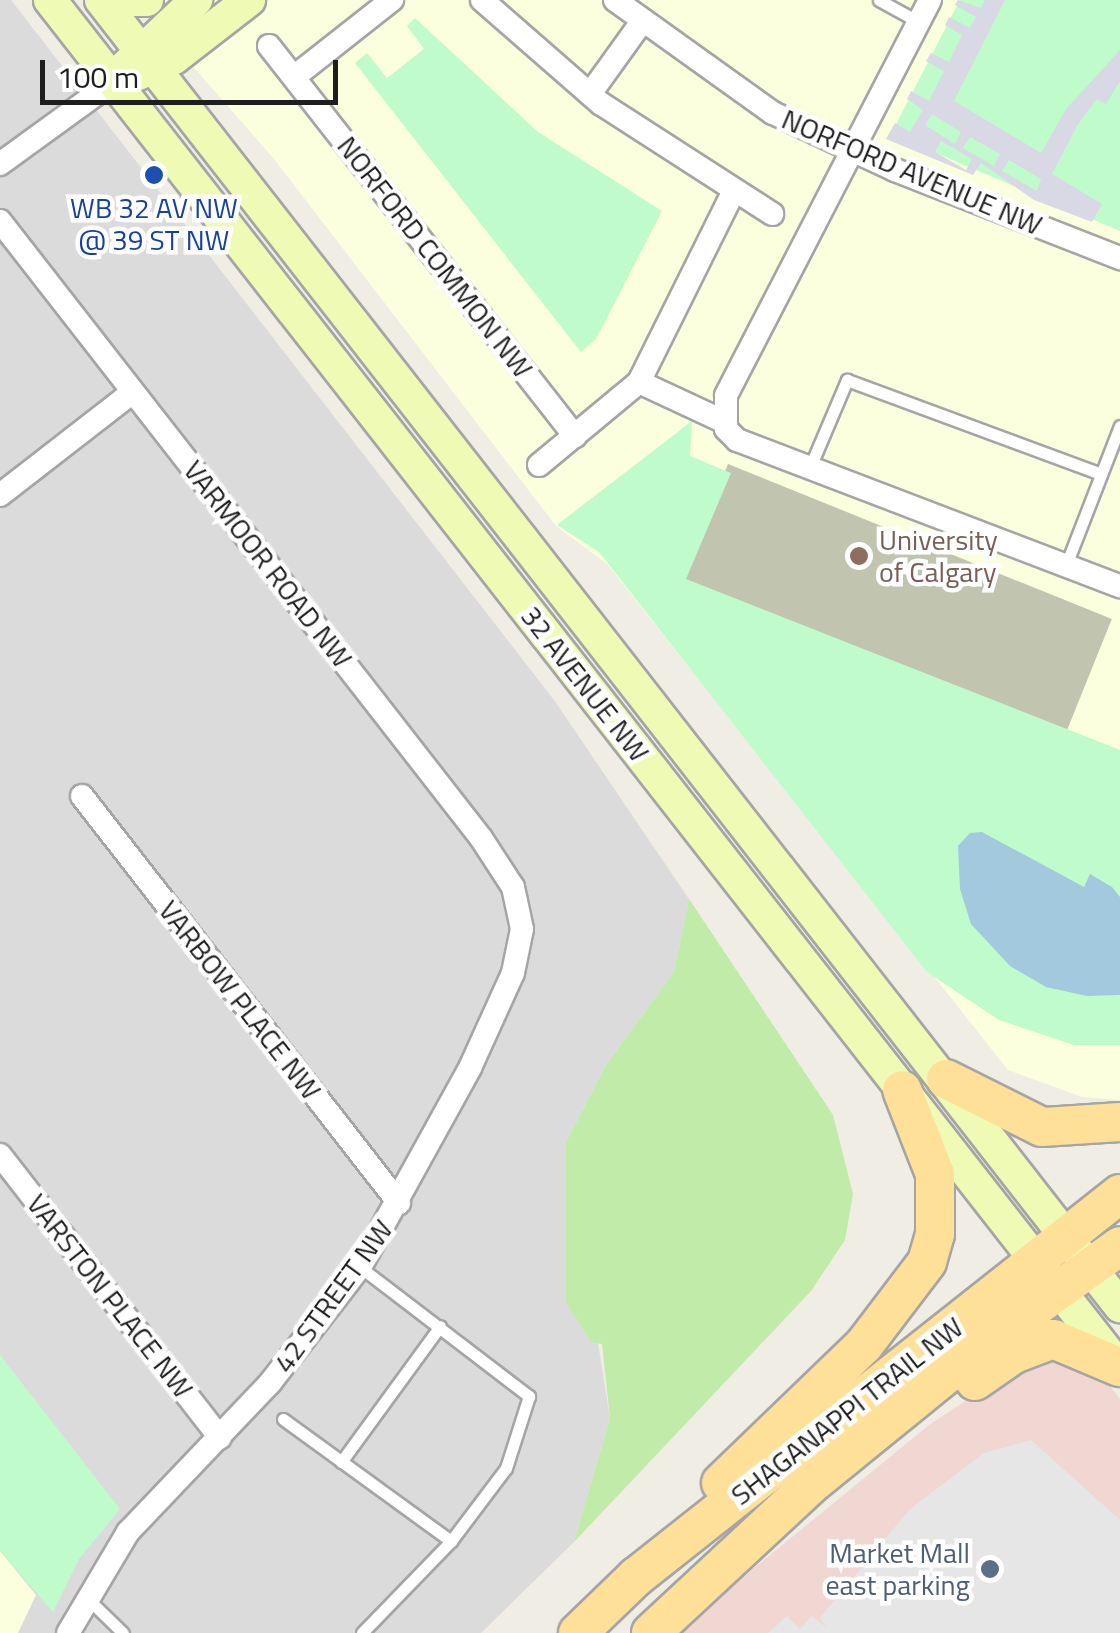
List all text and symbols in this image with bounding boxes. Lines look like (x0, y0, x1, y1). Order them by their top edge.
scale bar (45, 40, 342, 102)
text: 100 m (57, 54, 139, 100)
street label: NORFORD AVENUE NW (777, 102, 1047, 242)
street label: NORFORD COMMON NW (330, 130, 540, 384)
marker: WB 32 AV NW @ 39 ST NW (143, 164, 165, 186)
place label: WB 32 AV NW @ 39 ST NW (70, 191, 238, 257)
street label: VARMOOR ROAD NW (177, 454, 359, 674)
place label: University of Calgary (879, 523, 998, 589)
marker: University of Calgary (848, 545, 870, 567)
street label: 32 AVENUE NW (514, 600, 656, 768)
street label: VARBOW PLACE NW (152, 894, 328, 1106)
street label: VARSTON PLACE NW (20, 1187, 200, 1405)
street label: 42 STREET NW (266, 1213, 400, 1379)
street label: SHAGANAPPI TRAIL NW (724, 1310, 970, 1512)
place label: Market Mall east parking (825, 1536, 970, 1602)
marker: Market Mall east parking (979, 1558, 1001, 1580)

